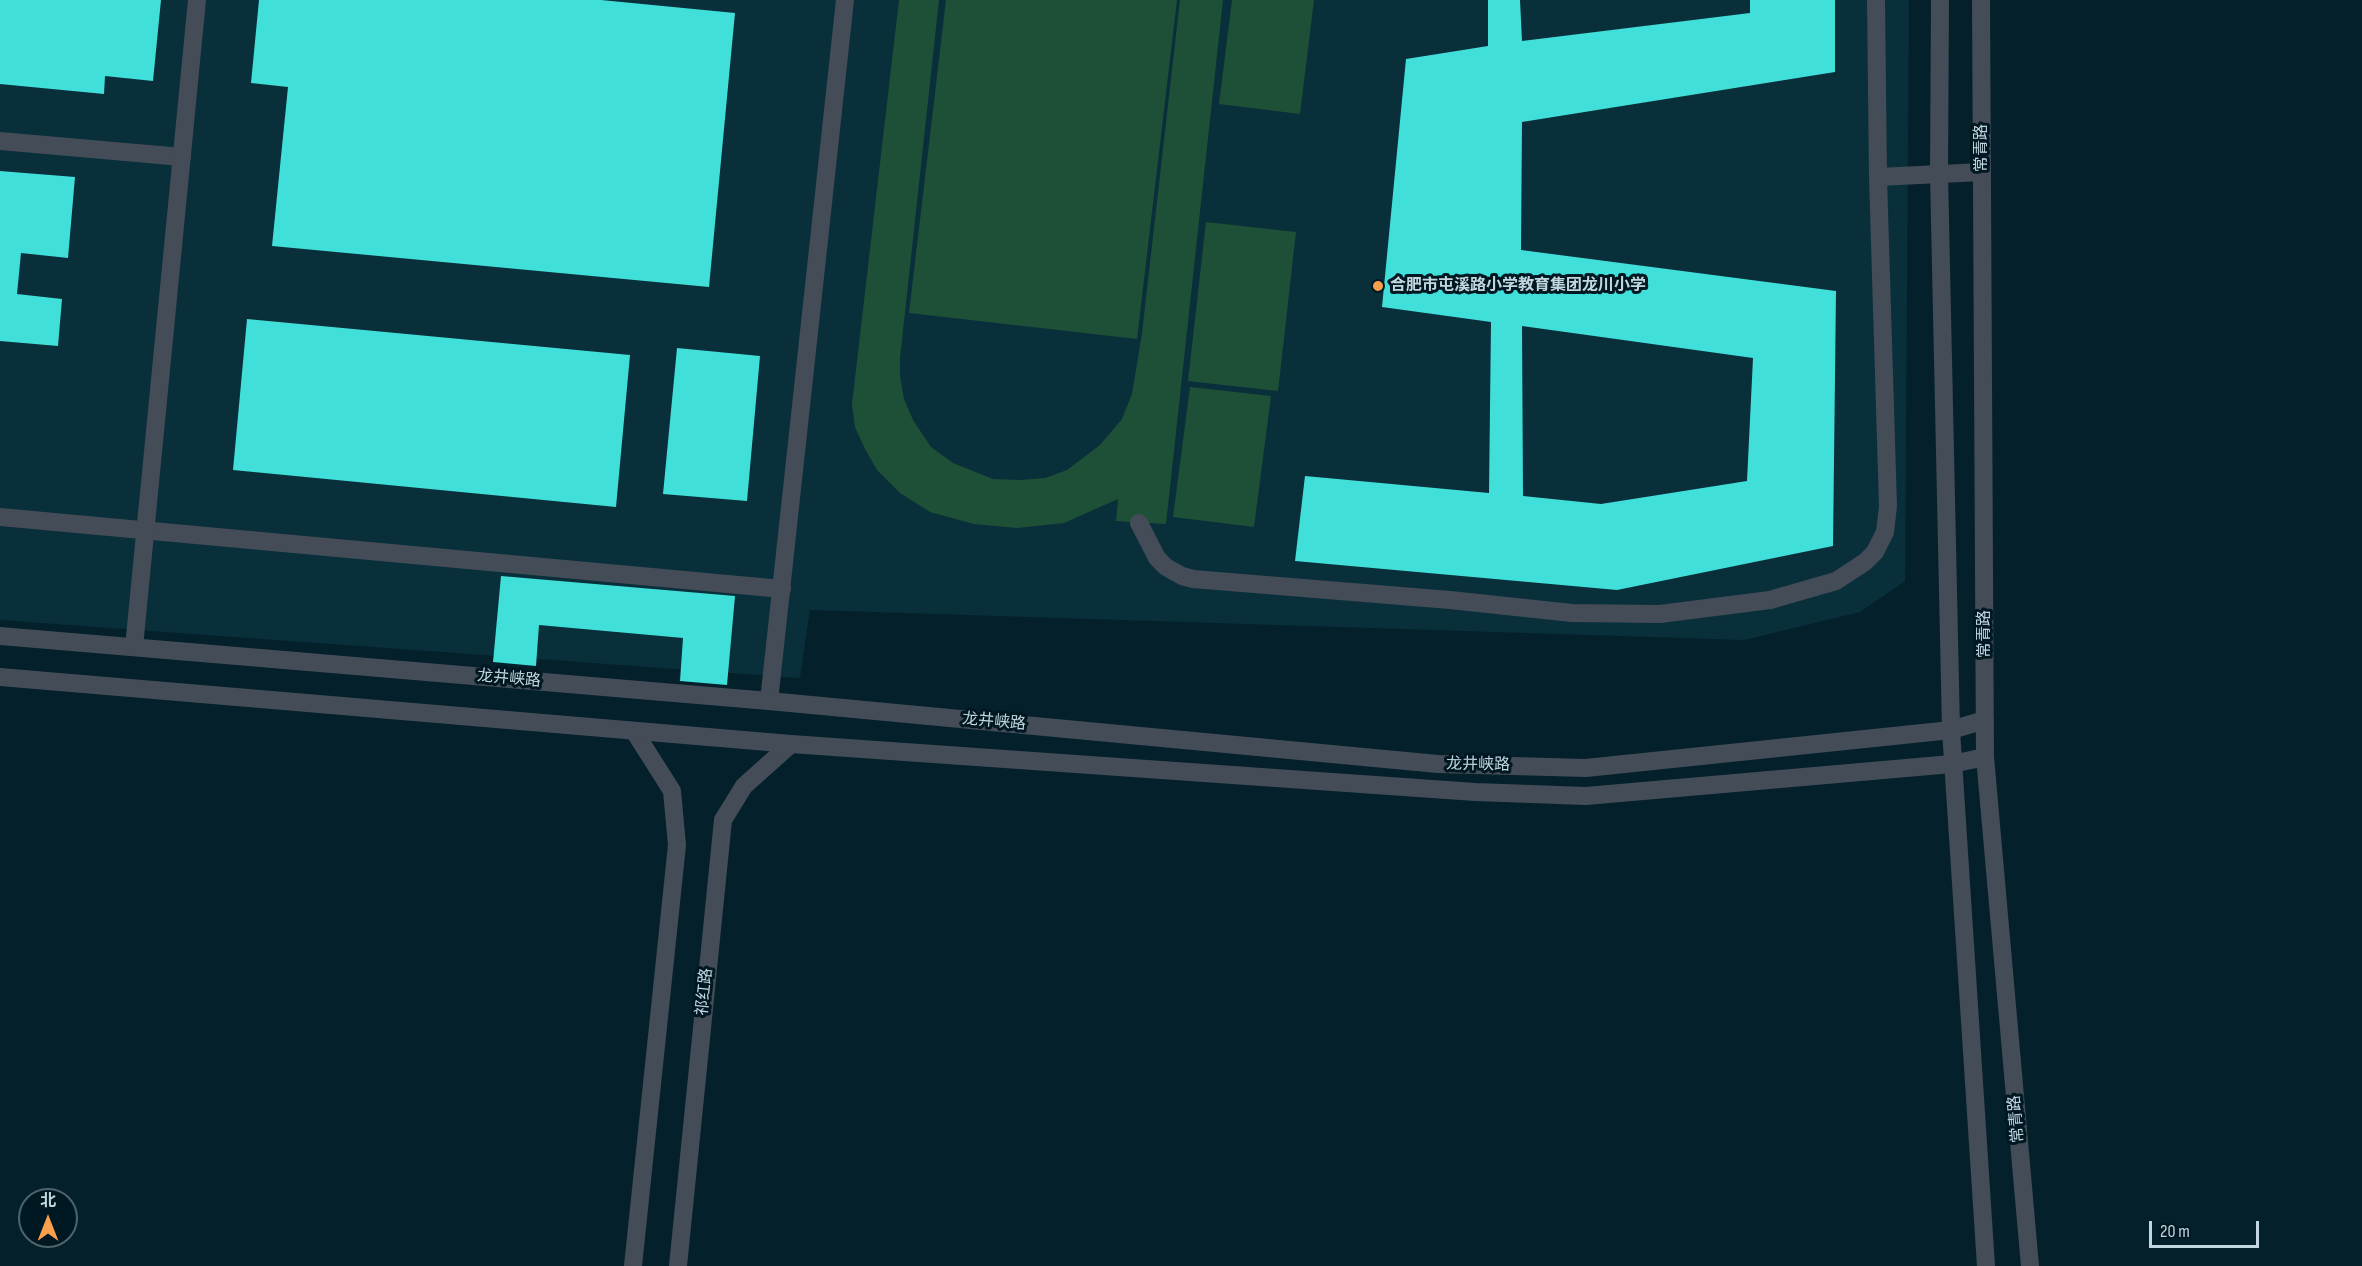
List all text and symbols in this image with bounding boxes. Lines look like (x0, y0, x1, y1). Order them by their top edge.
street label: 常青路 (1972, 124, 1992, 172)
place label: 合肥市屯溪路小学教育集团龙川小学 (1390, 276, 1646, 296)
marker: 合肥市屯溪路小学教育集团龙川小学 (1371, 279, 1385, 293)
street label: 常青路 (1975, 610, 1995, 658)
street label: 龙井峡路 (476, 667, 542, 691)
street label: 龙井峡路 (961, 710, 1027, 734)
street label: 龙井峡路 (1446, 755, 1510, 775)
street label: 祁红路 (693, 967, 717, 1017)
street label: 常青路 (2005, 1094, 2029, 1144)
north arrow (18, 1188, 78, 1248)
text: 北 (40, 1192, 56, 1211)
scale bar (2152, 1209, 2262, 1247)
text: 20 m (2160, 1221, 2190, 1242)

